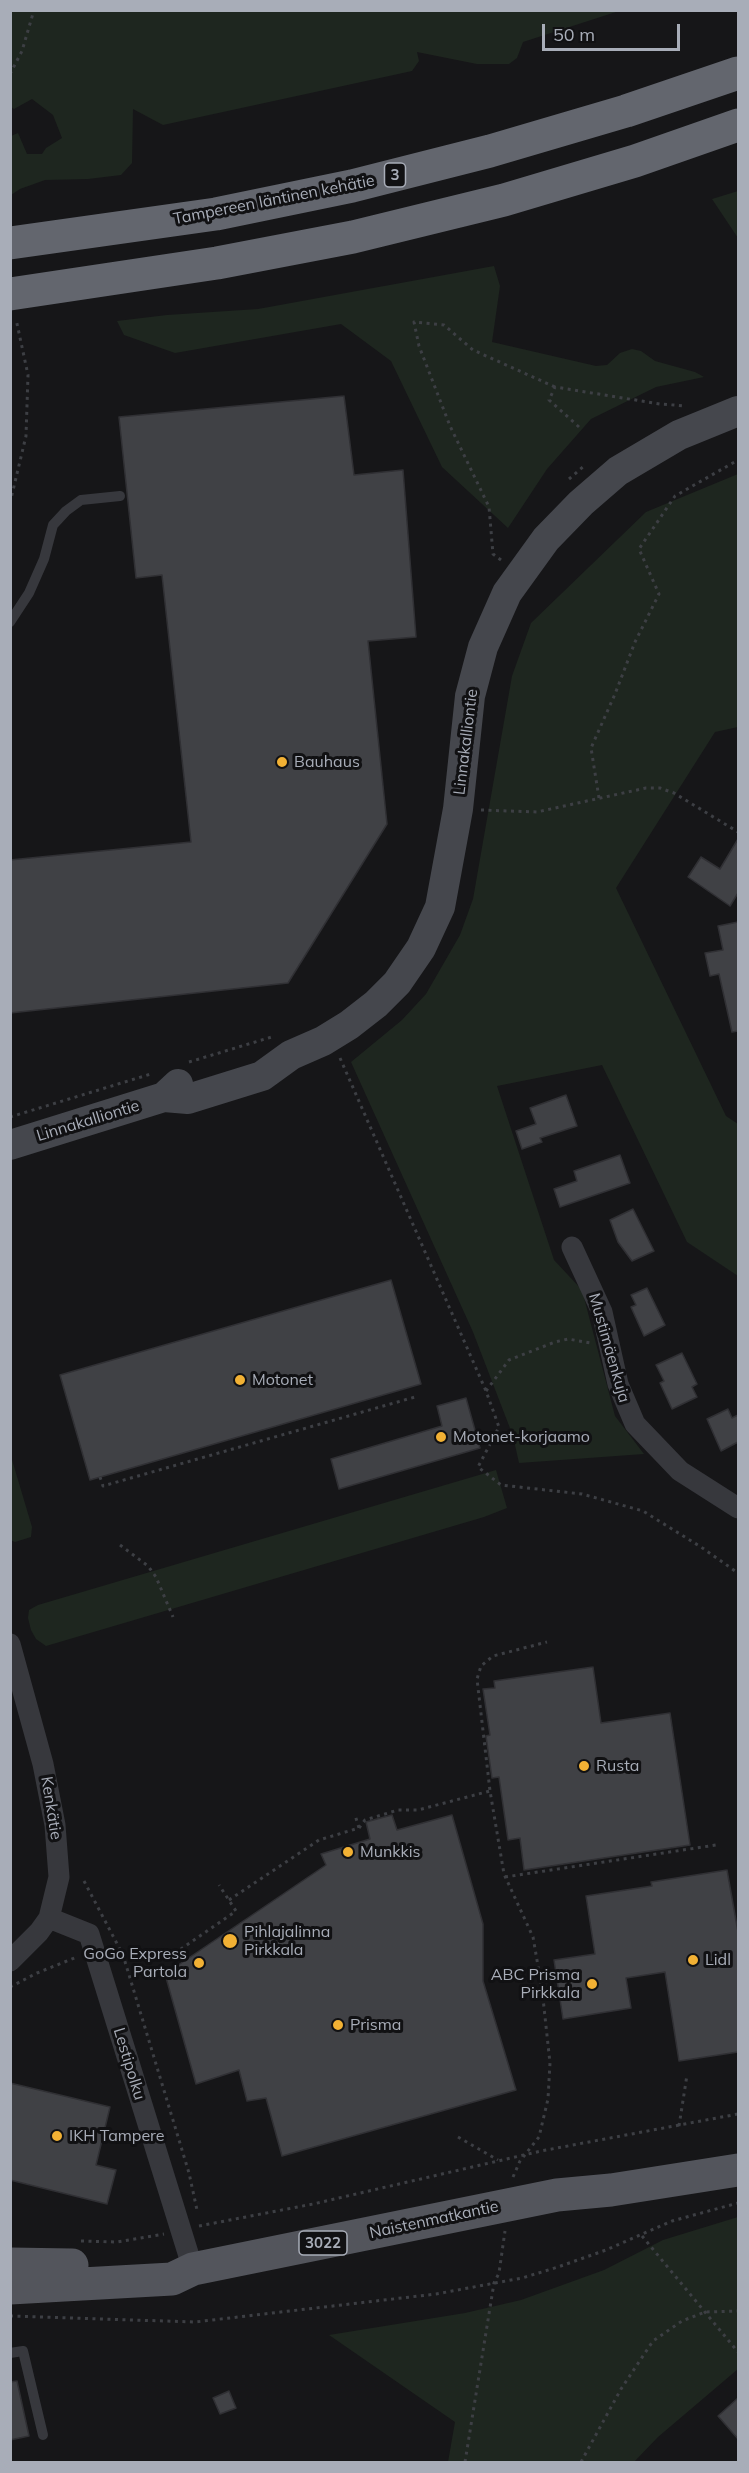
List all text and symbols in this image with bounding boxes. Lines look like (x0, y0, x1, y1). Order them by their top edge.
scale bar (545, 12, 683, 50)
text: 50 m (553, 23, 595, 46)
road number: 3 (384, 163, 406, 187)
street label: Tampereen läntinen kehätie (172, 171, 376, 229)
street label: Linnakalliontie (450, 688, 482, 796)
place label: Bauhaus (294, 752, 360, 772)
marker: Bauhaus (275, 755, 289, 769)
street label: Linnakalliontie (34, 1096, 142, 1146)
street label: Mustimäenkuja (584, 1291, 634, 1405)
place label: Motonet (252, 1370, 313, 1390)
marker: Motonet (233, 1373, 247, 1387)
place label: Motonet-korjaamo (453, 1427, 590, 1447)
marker: Motonet-korjaamo (434, 1430, 448, 1444)
place label: Rusta (596, 1756, 639, 1776)
marker: Rusta (577, 1759, 591, 1773)
street label: Kenkätie (37, 1775, 65, 1841)
place label: Munkkis (360, 1842, 421, 1862)
marker: Munkkis (341, 1845, 355, 1859)
place label: Pihlajalinna Pirkkala (244, 1922, 330, 1960)
marker: Pihlajalinna Pirkkala (221, 1932, 239, 1950)
place label: GoGo Express Partola (83, 1944, 187, 1982)
place label: Lidl (705, 1950, 731, 1970)
marker: Lidl (686, 1953, 700, 1967)
marker: GoGo Express Partola (192, 1956, 206, 1970)
place label: ABC Prisma Pirkkala (491, 1965, 580, 2003)
marker: ABC Prisma Pirkkala (585, 1977, 599, 1991)
place label: Prisma (350, 2015, 401, 2035)
marker: Prisma (331, 2018, 345, 2032)
street label: Lestipolku (109, 2026, 149, 2102)
place label: IKH Tampere (69, 2126, 165, 2146)
marker: IKH Tampere (50, 2129, 64, 2143)
street label: Naistenmatkantie (368, 2197, 500, 2243)
road number: 3022 (299, 2231, 347, 2255)

